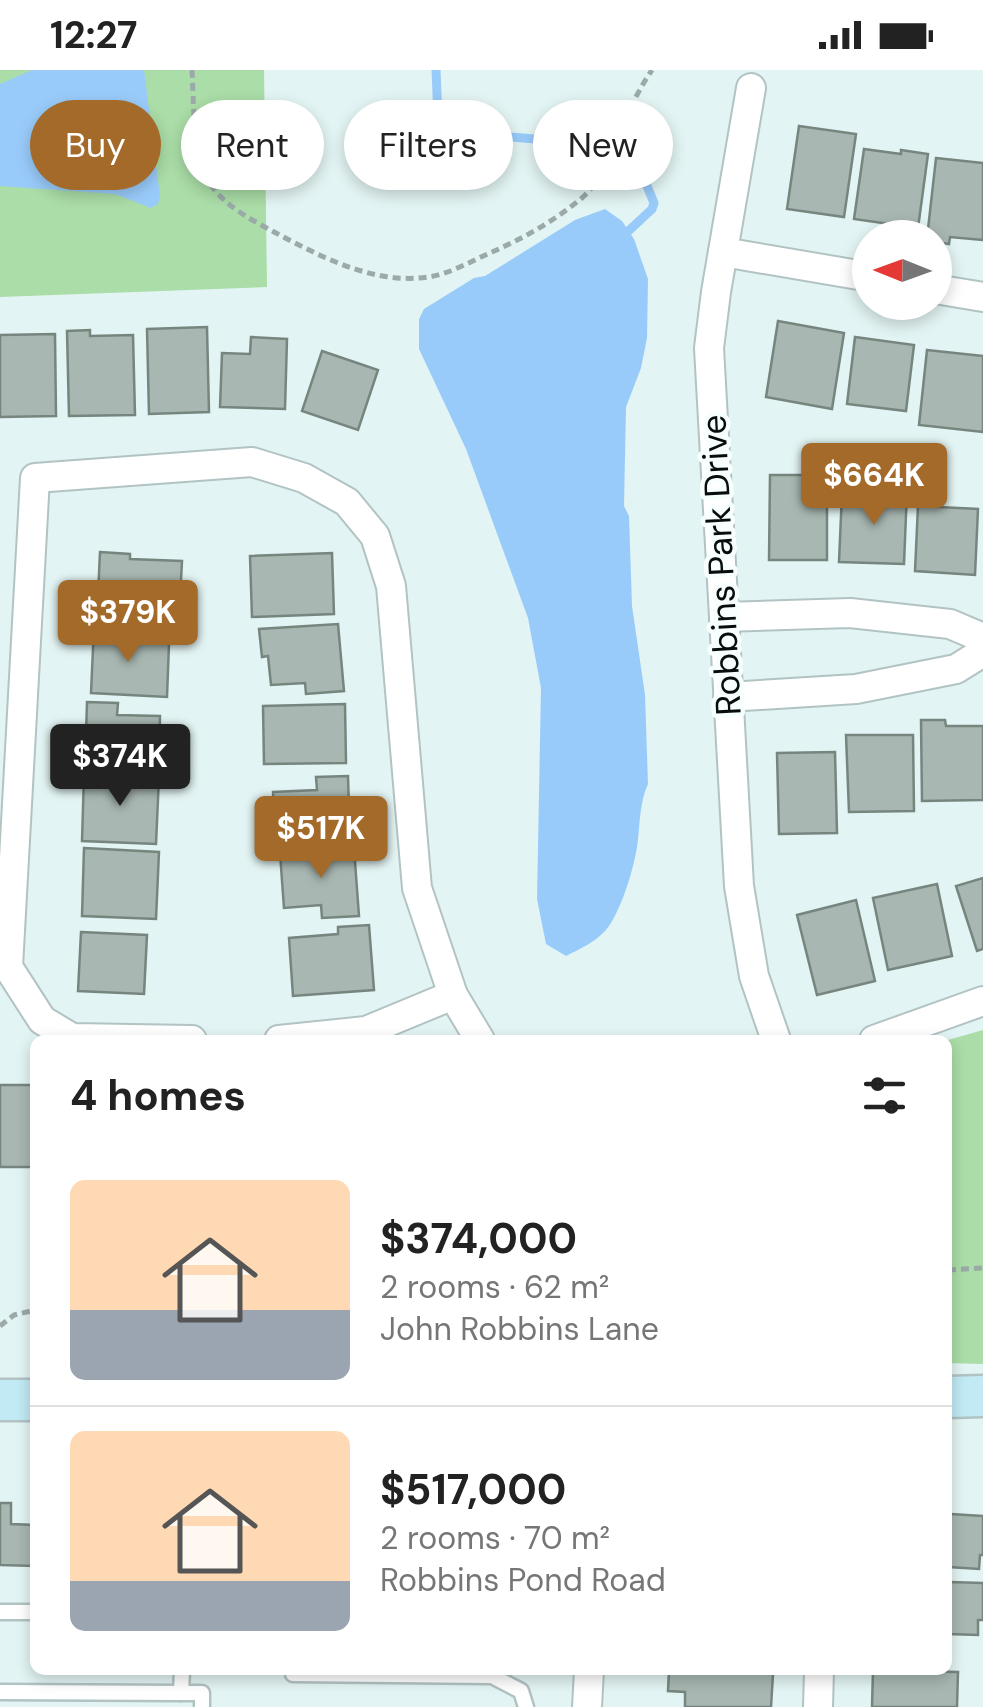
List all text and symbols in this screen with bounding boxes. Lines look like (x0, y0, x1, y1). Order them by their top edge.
text: 12:27 (50, 10, 137, 60)
chip: Buy (30, 100, 161, 190)
chip: Rent (181, 100, 324, 190)
chip: Filters (344, 100, 513, 190)
chip: New (533, 100, 673, 190)
north arrow (852, 220, 952, 320)
map controls (852, 220, 952, 320)
street label: Robbins Park Drive (690, 413, 752, 717)
pin: $664K (804, 443, 944, 528)
text: $664K (823, 454, 925, 496)
pin: $379K (58, 580, 198, 665)
text: $379K (80, 591, 176, 633)
pin: $374K (50, 724, 190, 809)
text: $374K (72, 735, 168, 777)
pin: $517K (251, 796, 391, 881)
text: $517K (277, 807, 365, 849)
text: 4 homes (70, 1068, 246, 1123)
icon: filters (857, 1068, 912, 1123)
text: $374,000 (380, 1211, 577, 1266)
icon: home (150, 1220, 270, 1340)
text: 2 rooms · 62 m² (380, 1266, 609, 1308)
text: John Robbins Lane (380, 1308, 659, 1350)
text: $517,000 (380, 1462, 566, 1517)
icon: home (150, 1471, 270, 1591)
text: 2 rooms · 70 m² (380, 1517, 610, 1559)
text: Robbins Pond Road (380, 1559, 666, 1601)

